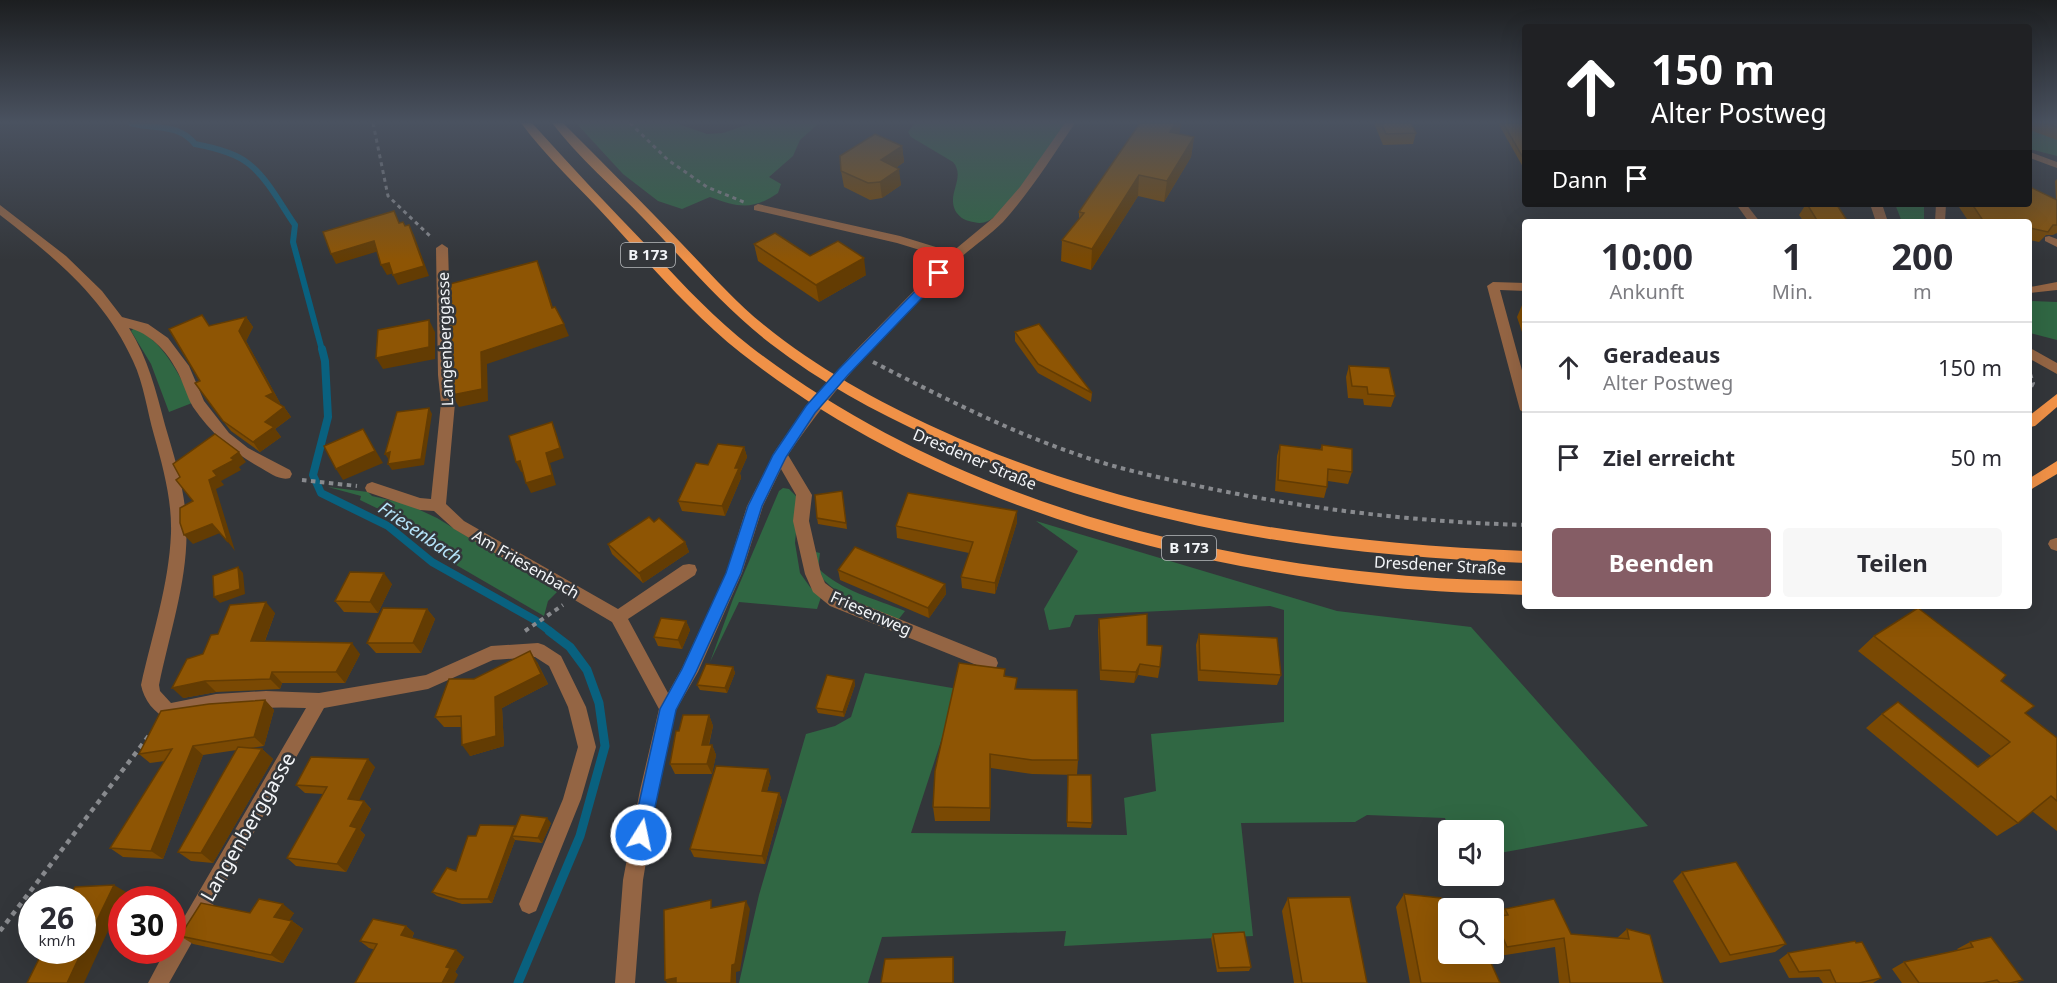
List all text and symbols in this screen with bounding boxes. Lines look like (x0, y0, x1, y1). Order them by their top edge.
text: 150 m (1651, 40, 1775, 97)
icon: ahead (1552, 48, 1630, 126)
text: Alter Postweg (1651, 94, 1827, 131)
icon: arrive (1620, 162, 1653, 195)
text: Dann (1552, 164, 1608, 194)
text: 10:00 (1601, 232, 1693, 281)
text: 1 (1782, 232, 1803, 281)
text: 200 (1892, 232, 1953, 281)
road number: B 173 (621, 243, 675, 267)
pin (913, 247, 964, 298)
icon: arrive (922, 256, 955, 289)
street label: Langenberggasse (432, 271, 458, 407)
text: Ankunft (1610, 278, 1684, 305)
text: Min. (1772, 278, 1813, 305)
text: m (1913, 278, 1932, 305)
text: Geradeaus (1603, 339, 1720, 369)
icon: ahead (1552, 351, 1585, 384)
text: 150 m (1938, 352, 2002, 382)
text: Alter Postweg (1603, 369, 1733, 396)
street label: Dresdener Straße (910, 423, 1040, 495)
icon: arrive (1552, 441, 1585, 474)
text: Ziel erreicht (1603, 442, 1735, 472)
text: 50 m (1951, 442, 2002, 472)
water label: Friesenbach (374, 495, 467, 569)
street label: Am Friesenbach (468, 524, 584, 604)
button: Beenden (1552, 528, 1771, 597)
button: Teilen (1783, 528, 2002, 597)
road number: B 173 (1162, 536, 1216, 560)
street label: Dresdener Straße (1373, 551, 1507, 579)
street label: Friesenweg (827, 585, 915, 641)
street label: Langenberggasse (194, 747, 301, 906)
position arrow (609, 803, 673, 867)
map controls (1438, 820, 1504, 964)
button: sound (1438, 820, 1504, 886)
speed limit sign: 30 (108, 886, 186, 964)
text: 26 (40, 897, 74, 938)
button: search (1438, 898, 1504, 964)
text: km/h (39, 930, 75, 950)

